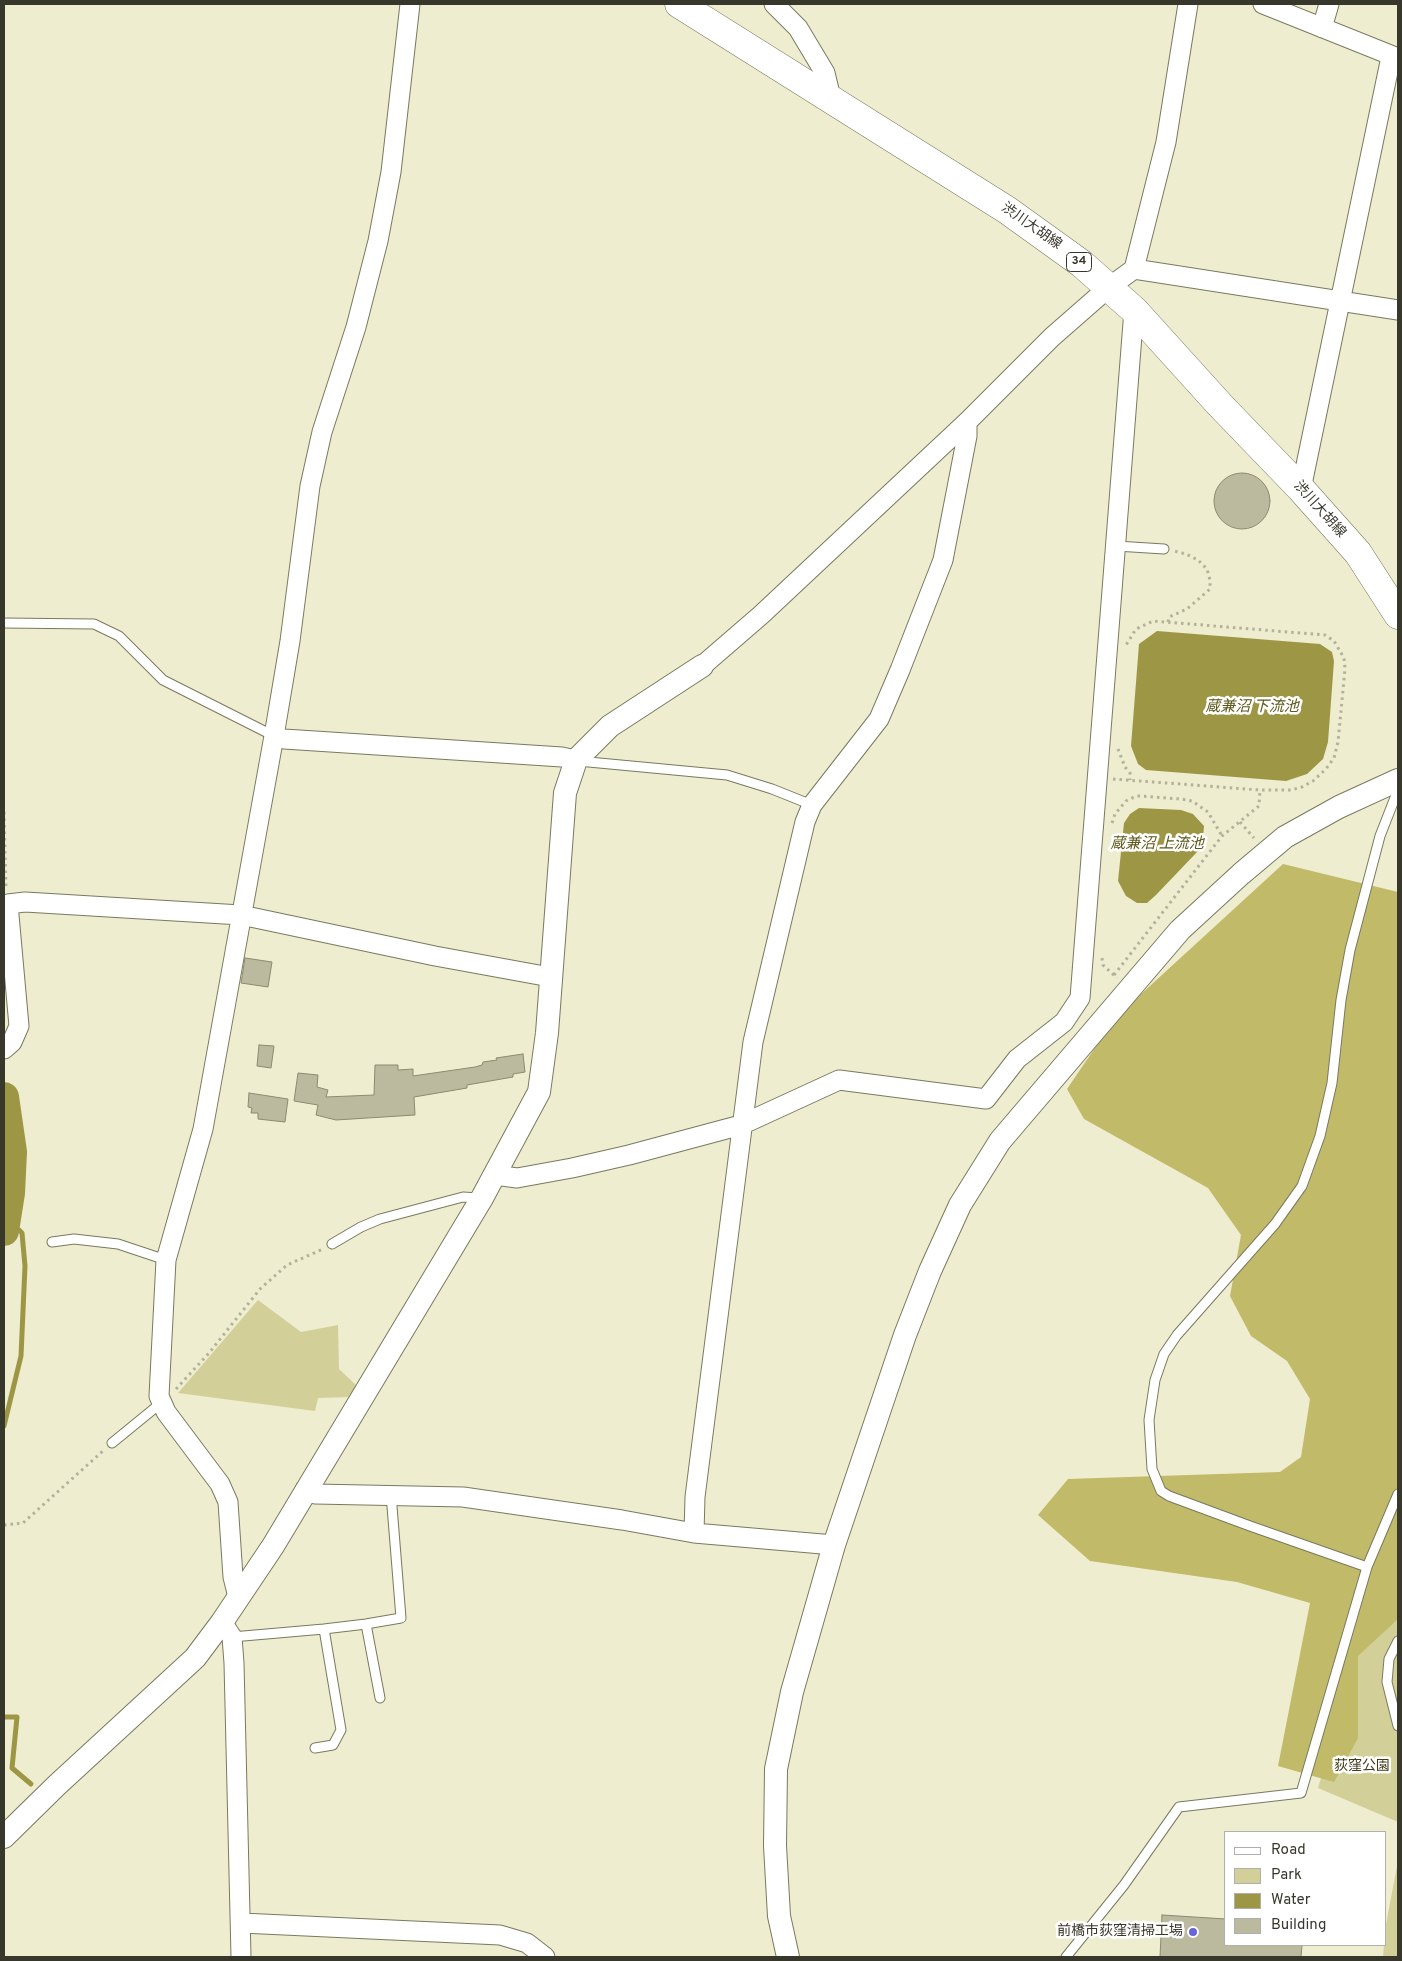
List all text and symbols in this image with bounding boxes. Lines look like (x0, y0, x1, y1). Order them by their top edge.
street label: 渋川大胡線 (998, 200, 1064, 254)
road number: 34 (1066, 252, 1092, 272)
street label: 渋川大胡線 (1289, 478, 1349, 542)
water label: 蔵兼沼 下流池 (1205, 699, 1299, 717)
water label: 蔵兼沼 上流池 (1110, 836, 1204, 854)
park label: 荻窪公園 (1334, 1759, 1390, 1775)
legend (1224, 1831, 1387, 1946)
text: Road (1271, 1841, 1306, 1860)
text: Park (1271, 1866, 1302, 1885)
text: Water (1271, 1891, 1310, 1910)
text: Building (1271, 1916, 1326, 1935)
place label: 前橋市荻窪清掃工場 (1057, 1924, 1183, 1940)
marker: 前橋市荻窪清掃工場 (1187, 1926, 1199, 1938)

